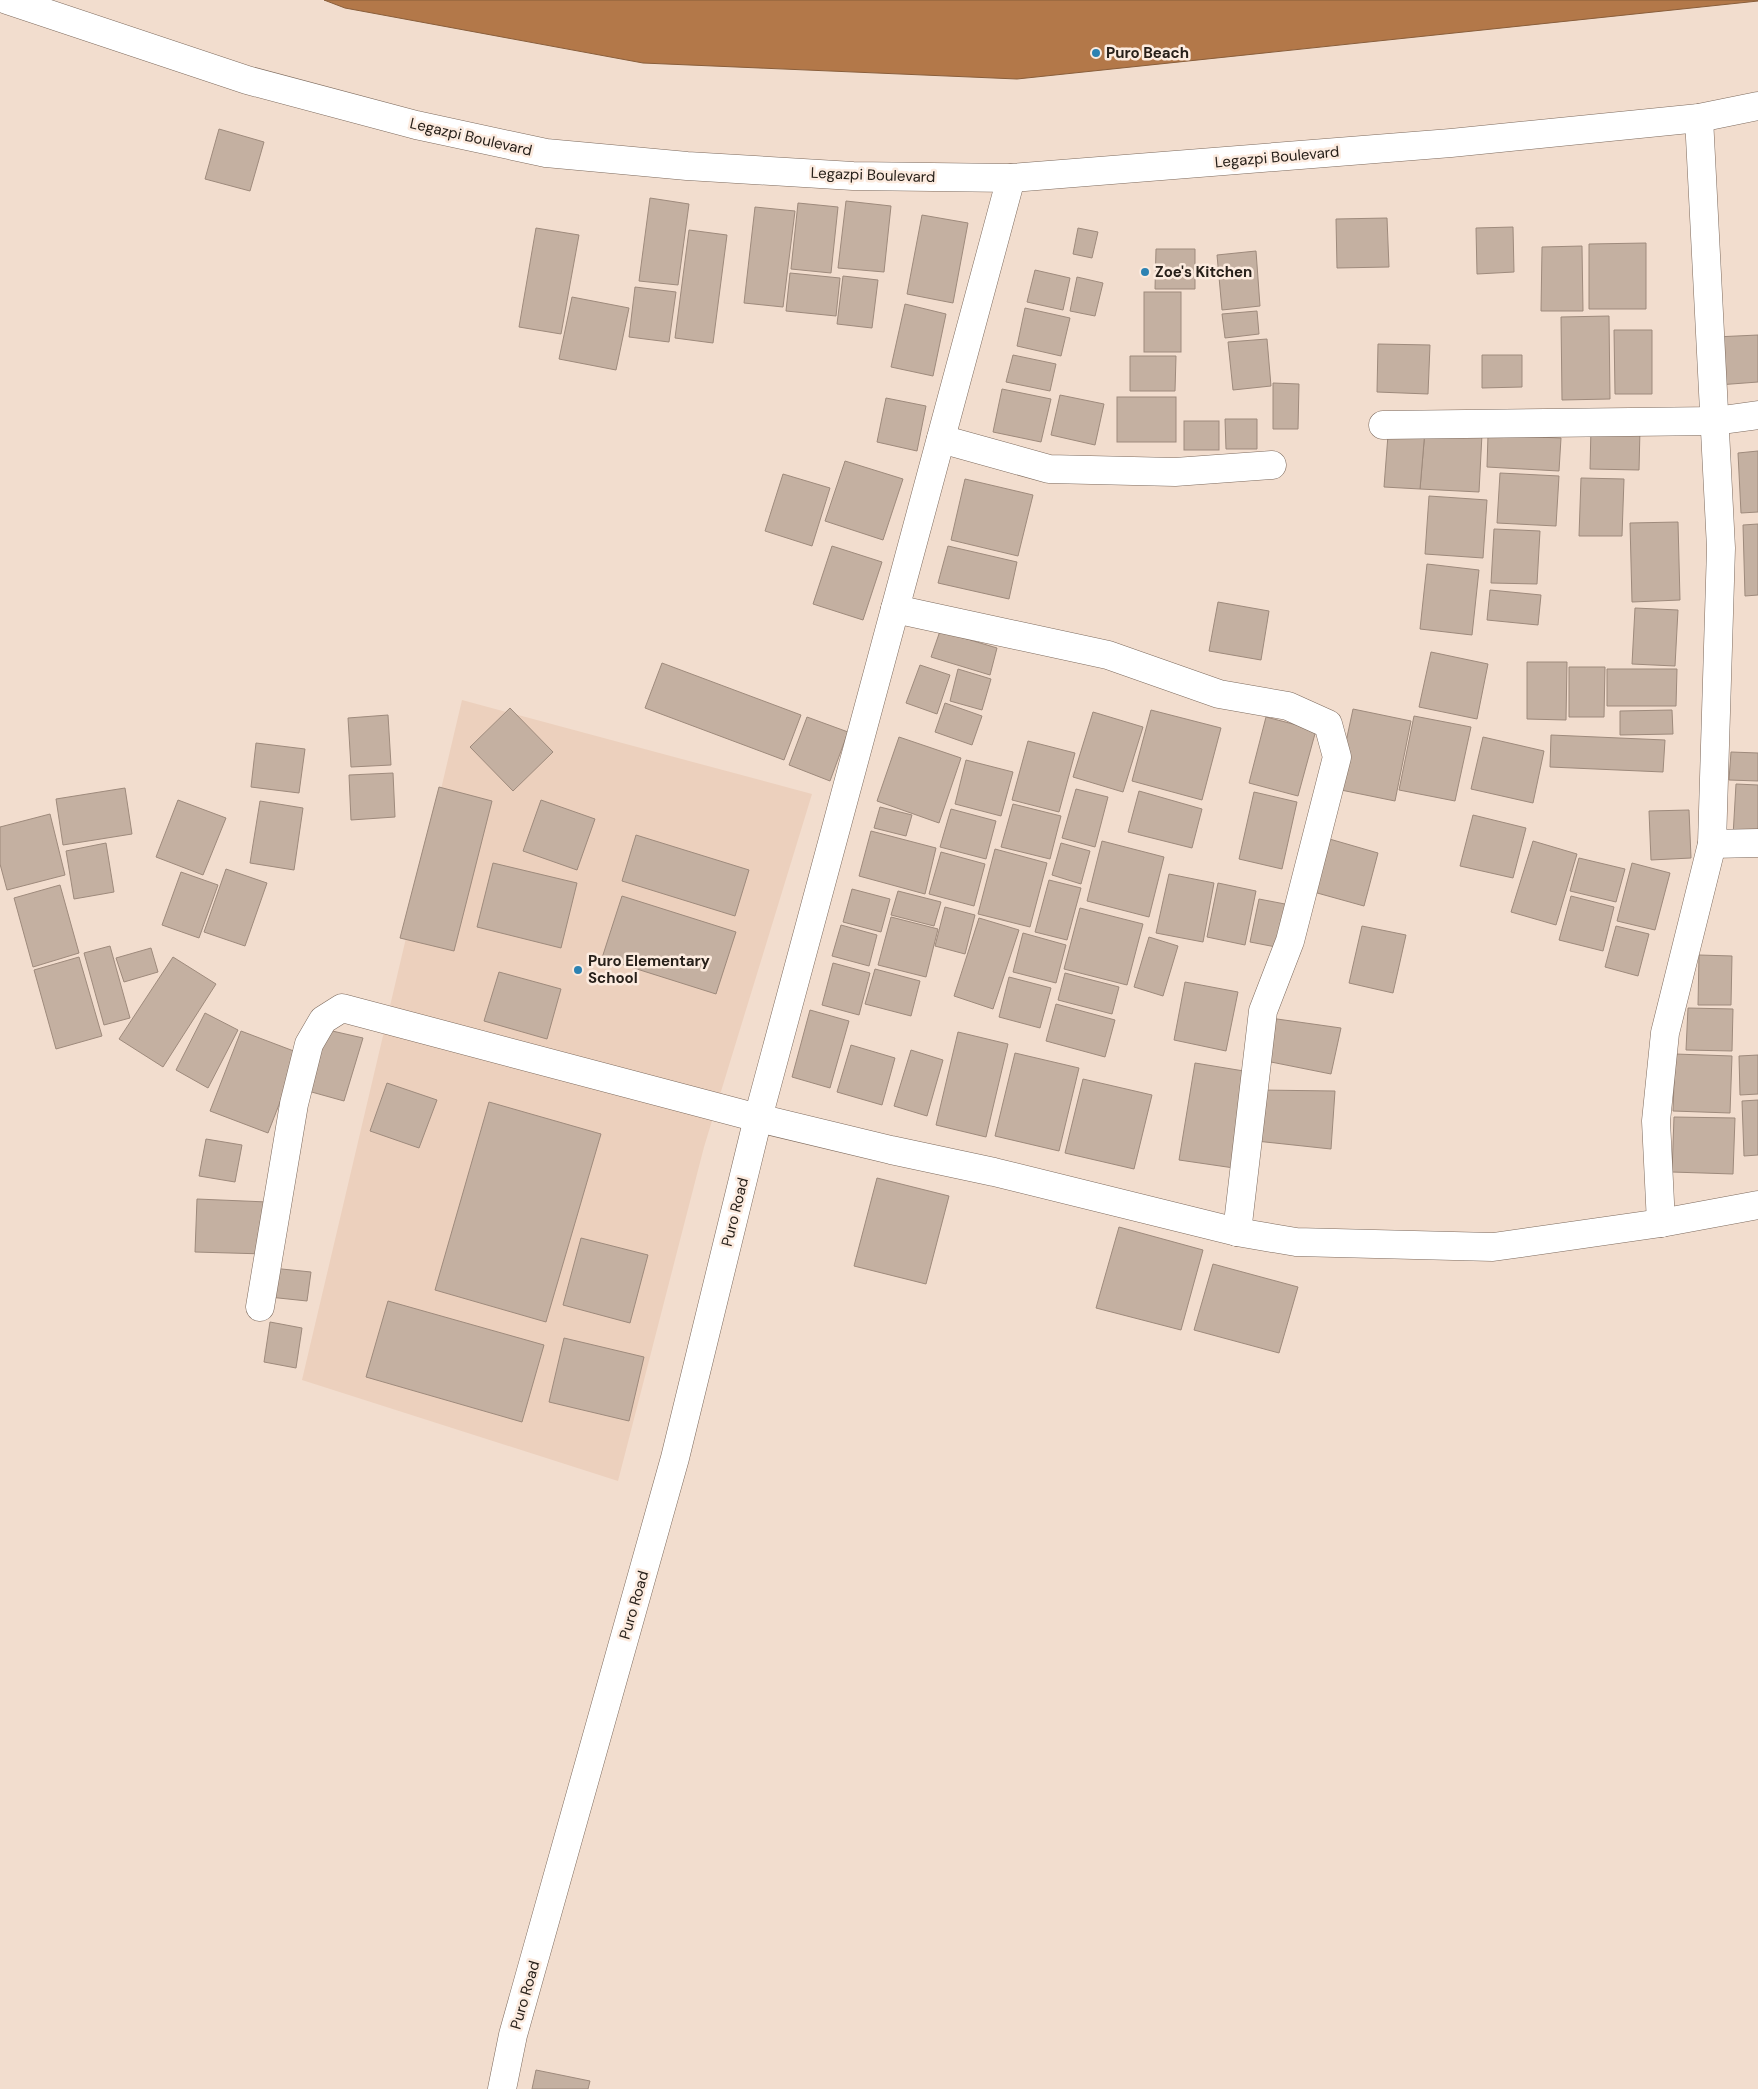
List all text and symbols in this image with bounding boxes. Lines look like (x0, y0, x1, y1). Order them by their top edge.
place label: Puro Beach (1106, 43, 1189, 63)
marker: Puro Beach (1090, 47, 1102, 59)
street label: Legazpi Boulevard (408, 113, 534, 161)
street label: Legazpi Boulevard (1214, 142, 1340, 172)
street label: Legazpi Boulevard (810, 163, 936, 187)
place label: Zoe's Kitchen (1155, 262, 1252, 282)
marker: Zoe's Kitchen (1139, 266, 1151, 278)
place label: Puro Elementary School (588, 951, 710, 988)
marker: Puro Elementary School (572, 964, 584, 976)
street label: Puro Road (717, 1175, 753, 1249)
street label: Puro Road (615, 1568, 653, 1642)
street label: Puro Road (506, 1958, 544, 2032)

